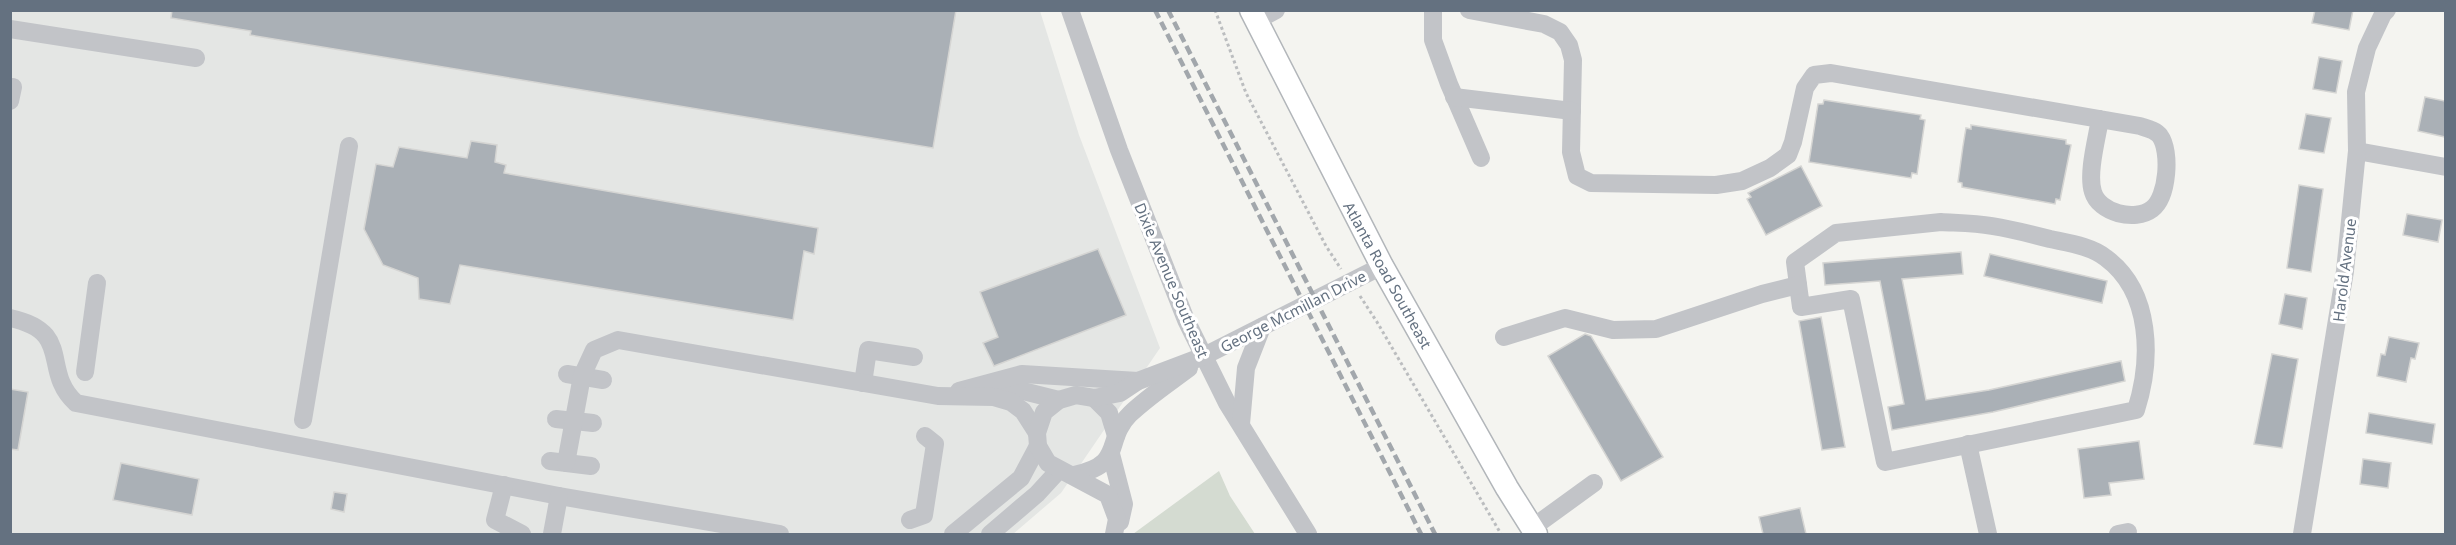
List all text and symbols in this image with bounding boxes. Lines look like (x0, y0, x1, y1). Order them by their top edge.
street label: Atlanta Road Southeast (1339, 198, 1437, 352)
street label: Dixie Avenue Southeast (1130, 200, 1214, 361)
street label: Harold Avenue (2328, 217, 2360, 323)
street label: George Mcmillan Drive (1217, 265, 1369, 357)

